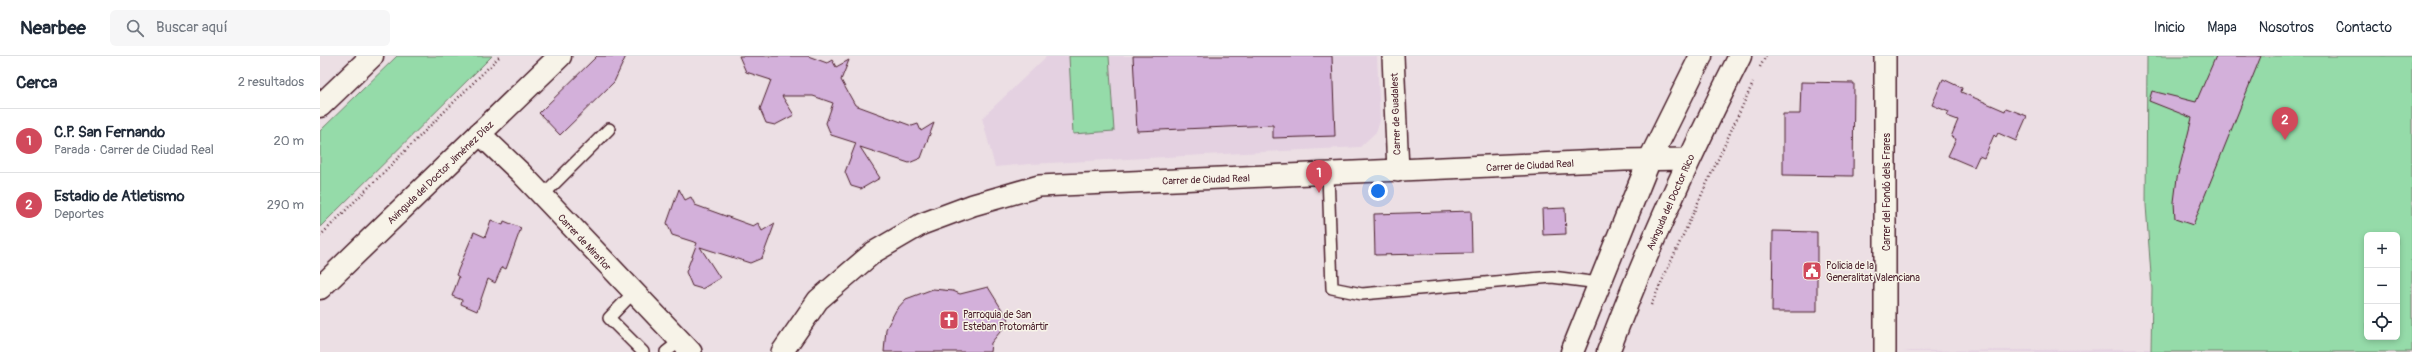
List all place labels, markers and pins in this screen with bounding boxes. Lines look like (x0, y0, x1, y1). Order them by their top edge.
pin: 2 (2272, 107, 2298, 140)
pin: 1 (1306, 160, 1332, 193)
public building icon: Policia de la Generalitat Valenciana (1801, 260, 1823, 282)
place label: Policia de la Generalitat Valenciana (1826, 260, 1920, 284)
church icon: Parroquia de San Esteban Protomártir (938, 309, 960, 331)
place label: Parroquia de San Esteban Protomártir (963, 309, 1049, 333)

